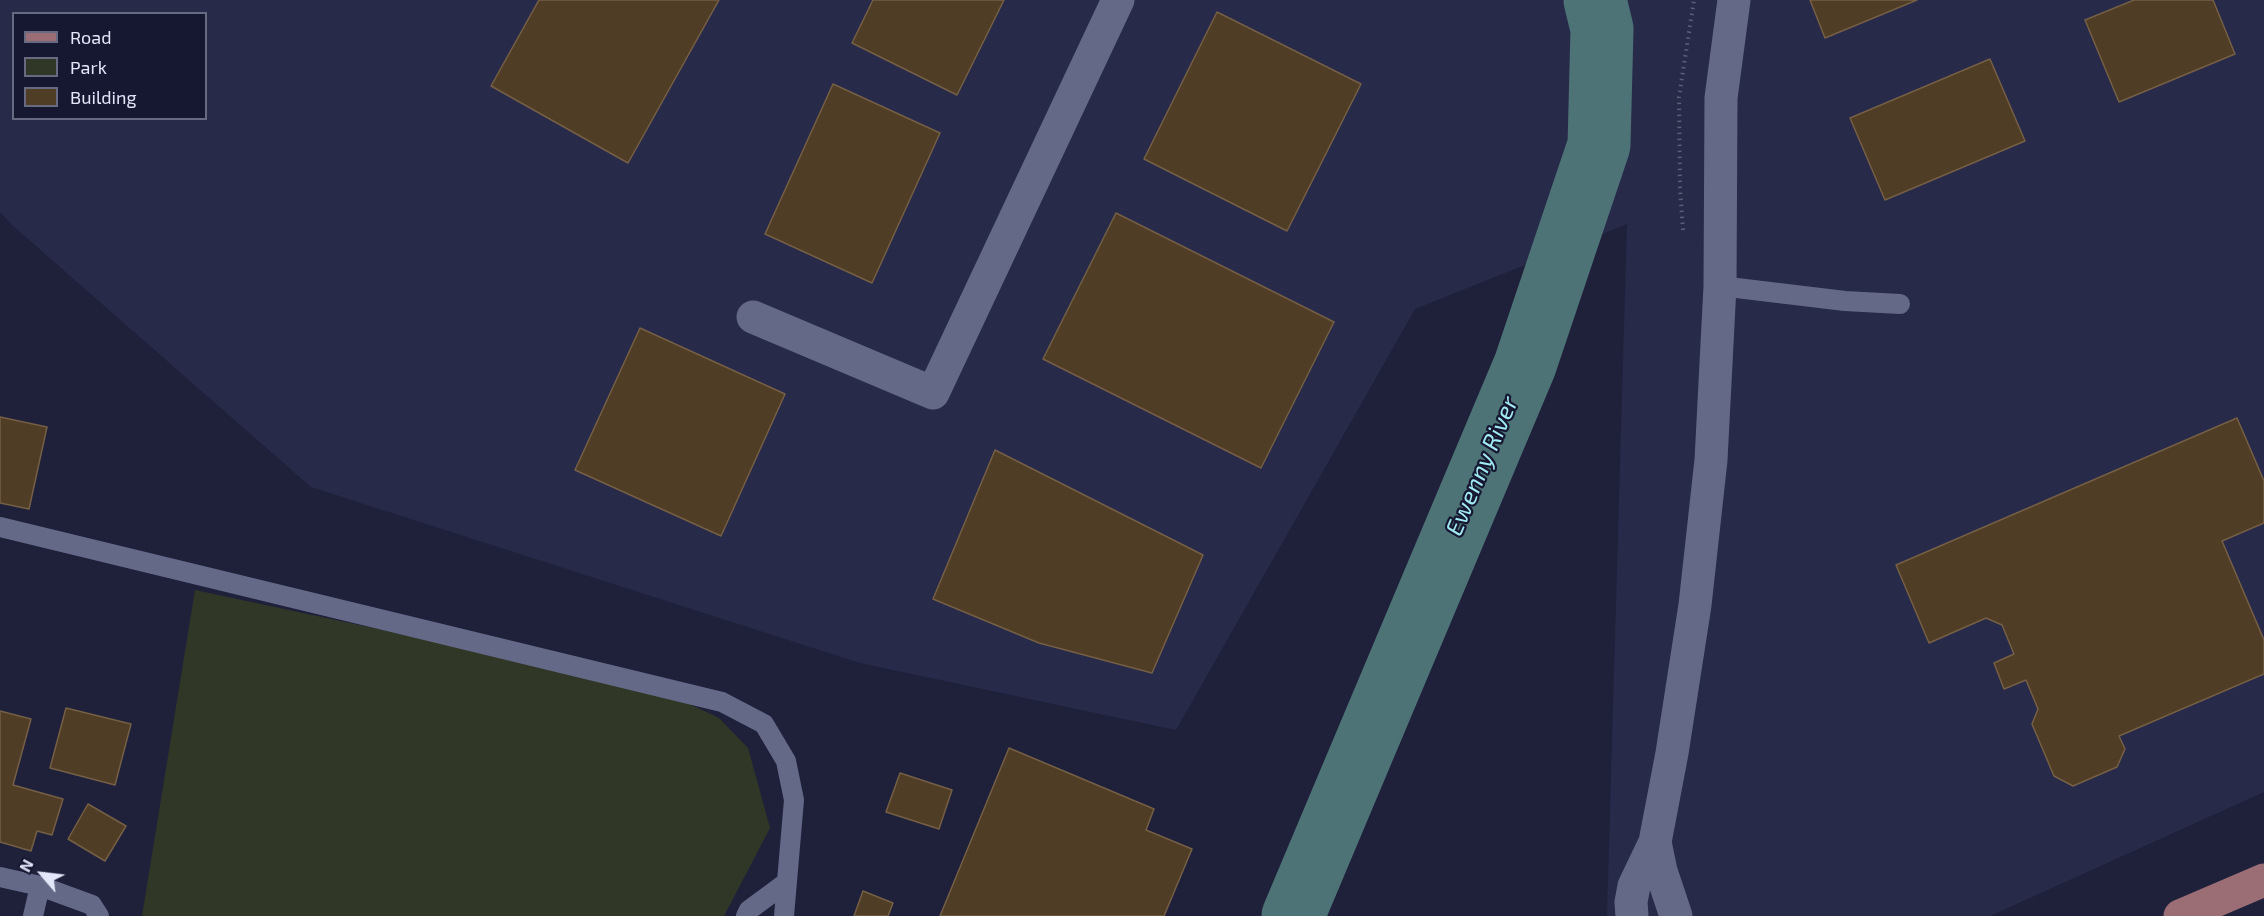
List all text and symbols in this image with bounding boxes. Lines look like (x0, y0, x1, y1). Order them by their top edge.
legend (12, 12, 207, 120)
text: Road (70, 26, 111, 48)
text: Park (70, 56, 107, 78)
text: Building (70, 86, 137, 108)
water label: Ewenny River (1440, 392, 1524, 540)
north arrow (12, 844, 72, 904)
text: N (15, 856, 37, 875)

